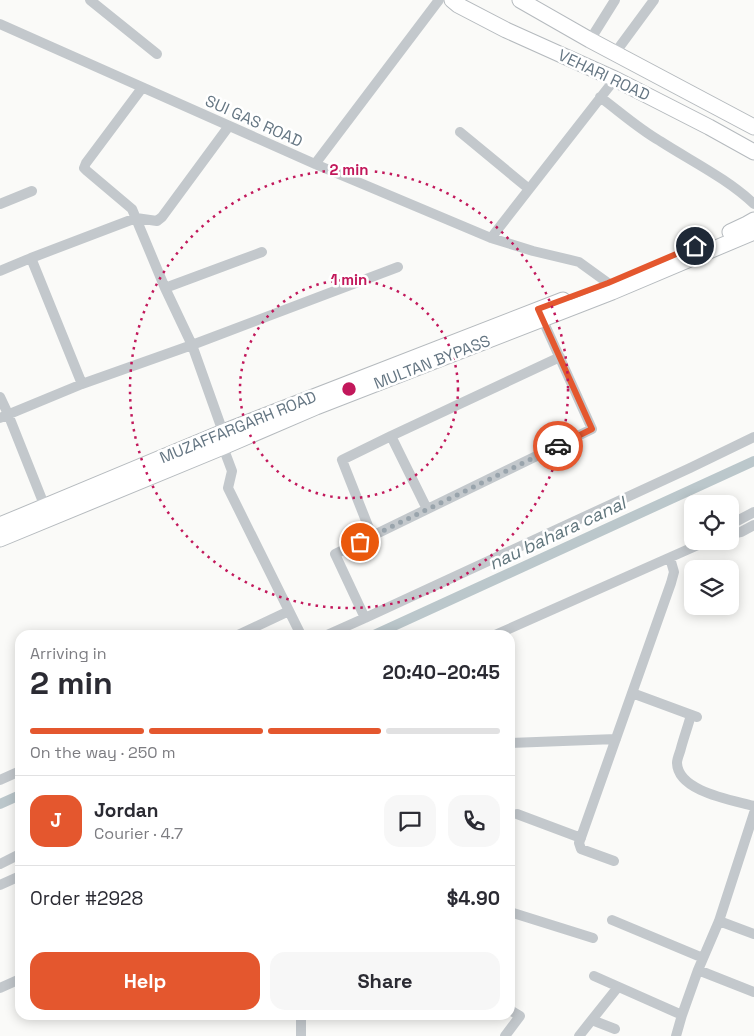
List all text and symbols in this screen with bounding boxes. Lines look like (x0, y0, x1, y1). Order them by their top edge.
street label: VEHARI ROAD (555, 45, 653, 105)
street label: SUI GAS ROAD (202, 90, 306, 152)
text: 2 min (330, 160, 368, 179)
pin (674, 225, 716, 267)
icon: home (681, 232, 709, 260)
text: 1 min (331, 270, 367, 289)
street label: MULTAN BYPASS (371, 330, 493, 394)
centre of rings (340, 380, 358, 398)
street label: MUZAFFARGARH ROAD (157, 386, 319, 468)
courier (533, 421, 583, 471)
icon: car (544, 432, 572, 460)
water label: nau bahara canal (485, 490, 631, 575)
map controls (684, 495, 739, 615)
button: locate (684, 495, 739, 550)
pin (339, 521, 381, 563)
icon: bag (346, 528, 374, 556)
button: layers (684, 560, 739, 615)
text: Arriving in (30, 643, 107, 664)
text: 20:40–20:45 (383, 660, 500, 685)
text: 2 min (30, 663, 113, 703)
text: On the way · 250 m (30, 742, 175, 763)
button: chat (384, 795, 436, 847)
button: phone (448, 795, 500, 847)
text: Jordan (94, 798, 159, 823)
text: J (50, 808, 62, 833)
text: Courier · 4.7 (94, 823, 183, 844)
text: Order #2928 (30, 886, 143, 911)
text: $4.90 (447, 886, 500, 911)
button: Help (30, 952, 260, 1010)
button: Share (270, 952, 500, 1010)

